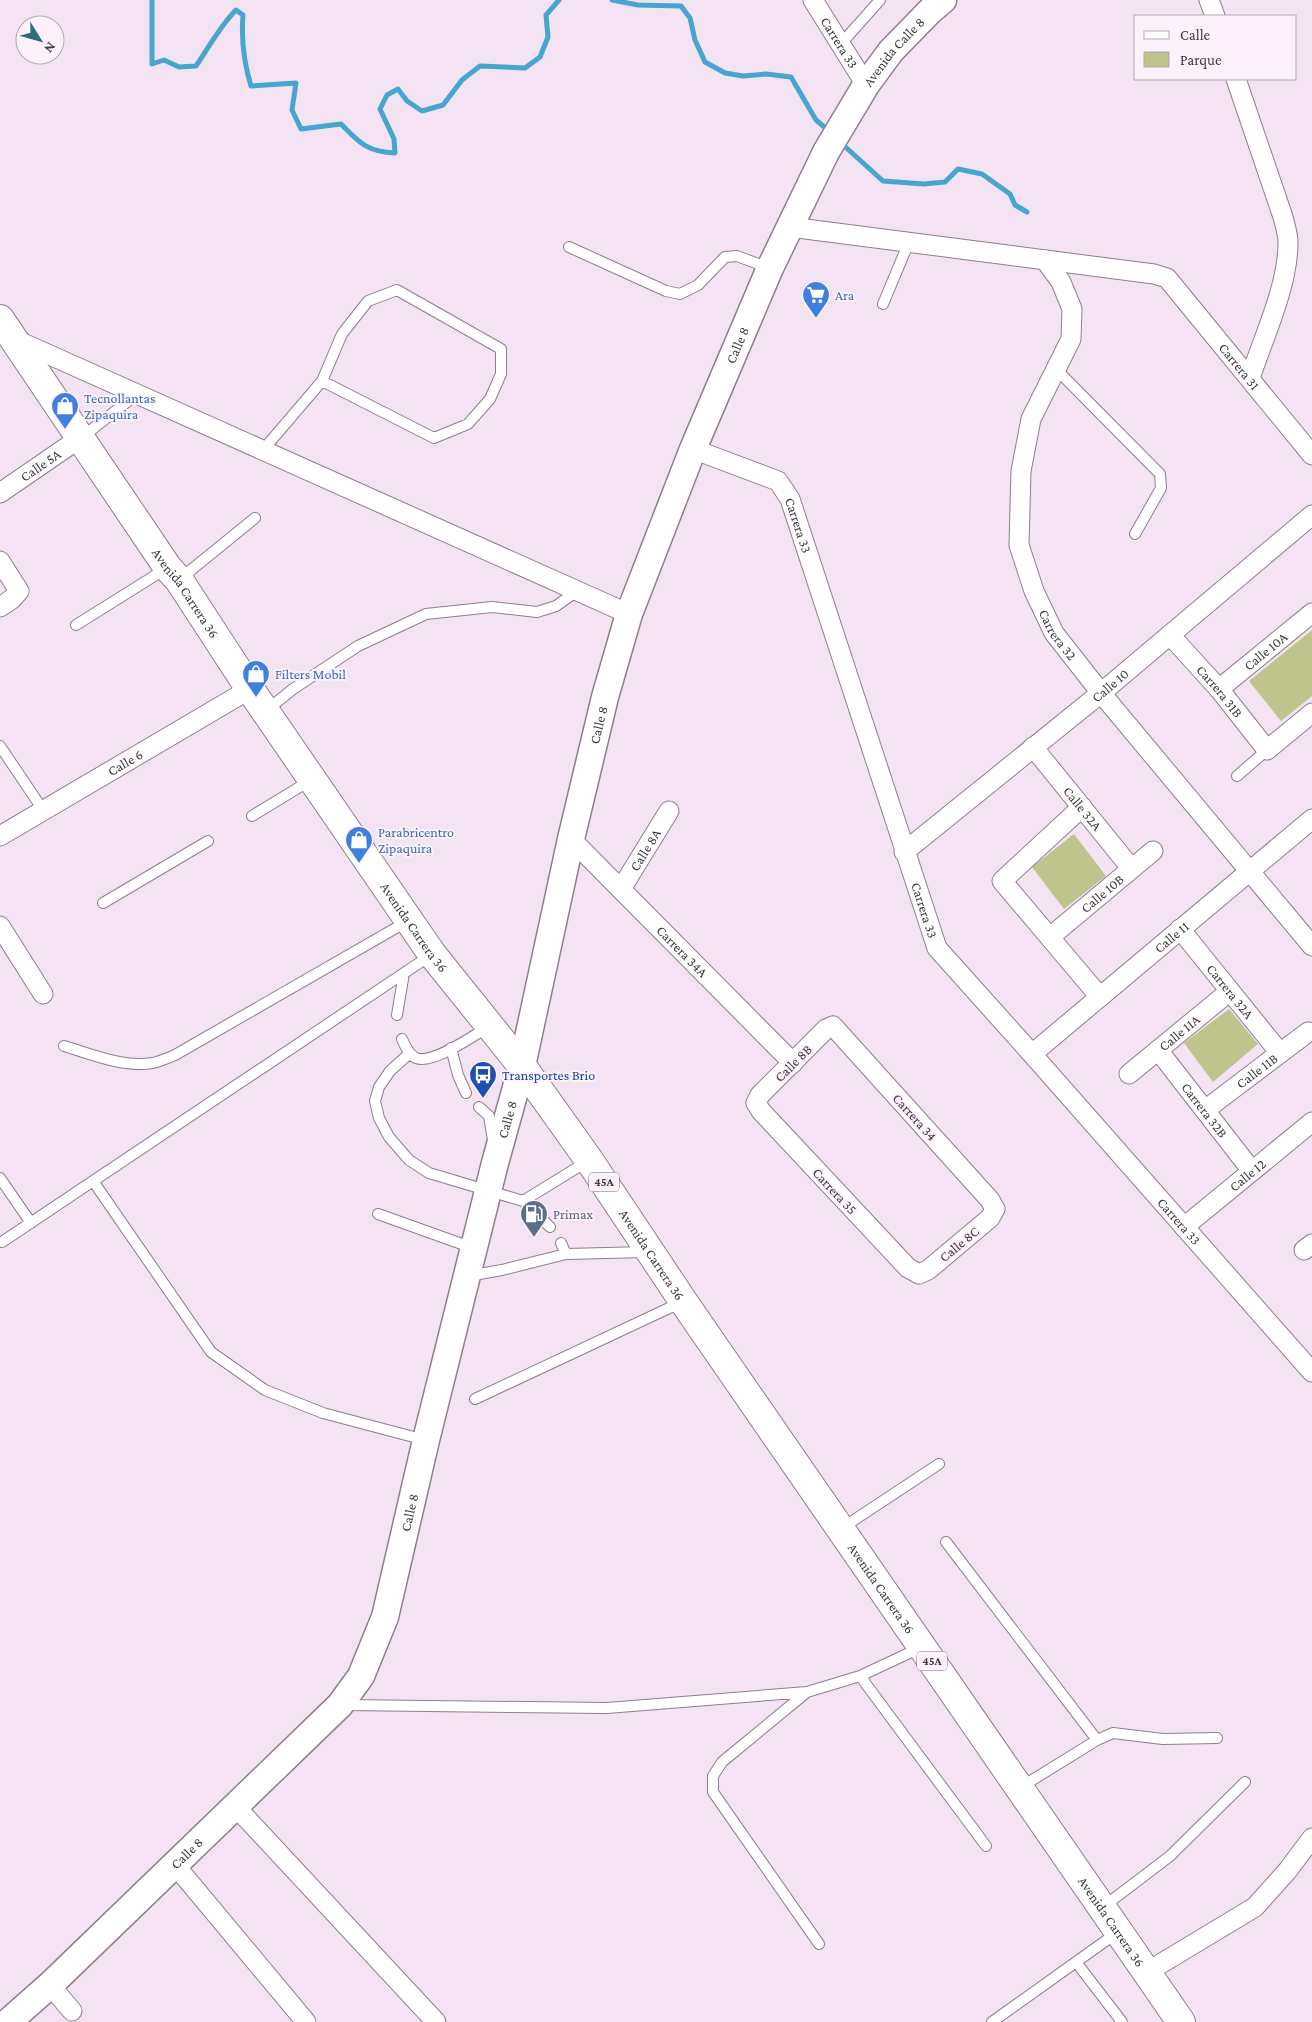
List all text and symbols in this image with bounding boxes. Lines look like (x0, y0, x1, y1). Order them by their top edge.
street label: Carrera 33 (817, 14, 861, 71)
street label: Avenida Calle 8 (860, 14, 928, 89)
north arrow (15, 15, 65, 65)
legend (1134, 15, 1297, 80)
text: Calle (1180, 27, 1211, 43)
text: N (41, 39, 60, 57)
text: Parque (1180, 52, 1222, 69)
supermarket icon: Ara (801, 280, 831, 319)
place label: Ara (835, 287, 855, 303)
street label: Calle 8 (722, 324, 752, 366)
street label: Carrera 31 (1216, 340, 1264, 393)
place label: Tecnollantas Zipaquira (84, 390, 155, 422)
shop icon: Tecnollantas Zipaquira (50, 391, 80, 430)
street label: Calle 5A (17, 446, 64, 485)
street label: Carrera 33 (782, 495, 815, 555)
street label: Avenida Carrera 36 (149, 545, 222, 641)
street label: Carrera 32 (1036, 607, 1080, 663)
street label: Calle 10A (1241, 629, 1290, 673)
shop icon: Filters Mobil (241, 659, 271, 698)
street label: Carrera 31B (1193, 662, 1246, 721)
street label: Calle 10 (1088, 665, 1132, 705)
place label: Filters Mobil (275, 666, 346, 682)
street label: Calle 8 (586, 704, 611, 745)
street label: Calle 6 (105, 746, 145, 779)
street label: Calle 32A (1060, 783, 1105, 834)
place label: Parabricentro Zipaquira (378, 824, 454, 856)
shop icon: Parabricentro Zipaquira (344, 825, 374, 864)
street label: Calle 8A (626, 826, 664, 874)
street label: Calle 10B (1077, 871, 1127, 916)
street label: Avenida Carrera 36 (377, 879, 451, 975)
street label: Carrera 33 (908, 880, 941, 940)
street label: Calle 11 (1151, 918, 1192, 956)
street label: Carrera 34A (653, 922, 711, 980)
street label: Carrera 32A (1203, 961, 1257, 1022)
street label: Calle 11A (1156, 1011, 1203, 1054)
street label: Calle 8B (771, 1041, 815, 1085)
street label: Calle 11B (1233, 1050, 1281, 1092)
bus stop icon: Transportes Brio (468, 1060, 498, 1099)
place label: Transportes Brio (502, 1067, 595, 1083)
street label: Carrera 32B (1178, 1079, 1231, 1141)
street label: Carrera 34 (890, 1090, 940, 1144)
street label: Calle 8 (494, 1099, 520, 1140)
street label: Calle 12 (1226, 1155, 1269, 1195)
street label: Carrera 35 (810, 1165, 860, 1217)
road number: 45A (589, 1172, 619, 1192)
street label: Carrera 33 (1154, 1194, 1204, 1248)
fuel station icon: Primax (519, 1199, 549, 1238)
place label: Primax (553, 1206, 593, 1222)
street label: Avenida Carrera 36 (616, 1206, 688, 1303)
street label: Calle 8C (936, 1223, 982, 1265)
street label: Calle 8 (397, 1492, 421, 1533)
street label: Avenida Carrera 36 (845, 1540, 918, 1636)
road number: 45A (917, 1652, 947, 1670)
street label: Calle 8 (167, 1834, 206, 1872)
street label: Avenida Carrera 36 (1075, 1873, 1148, 1970)

